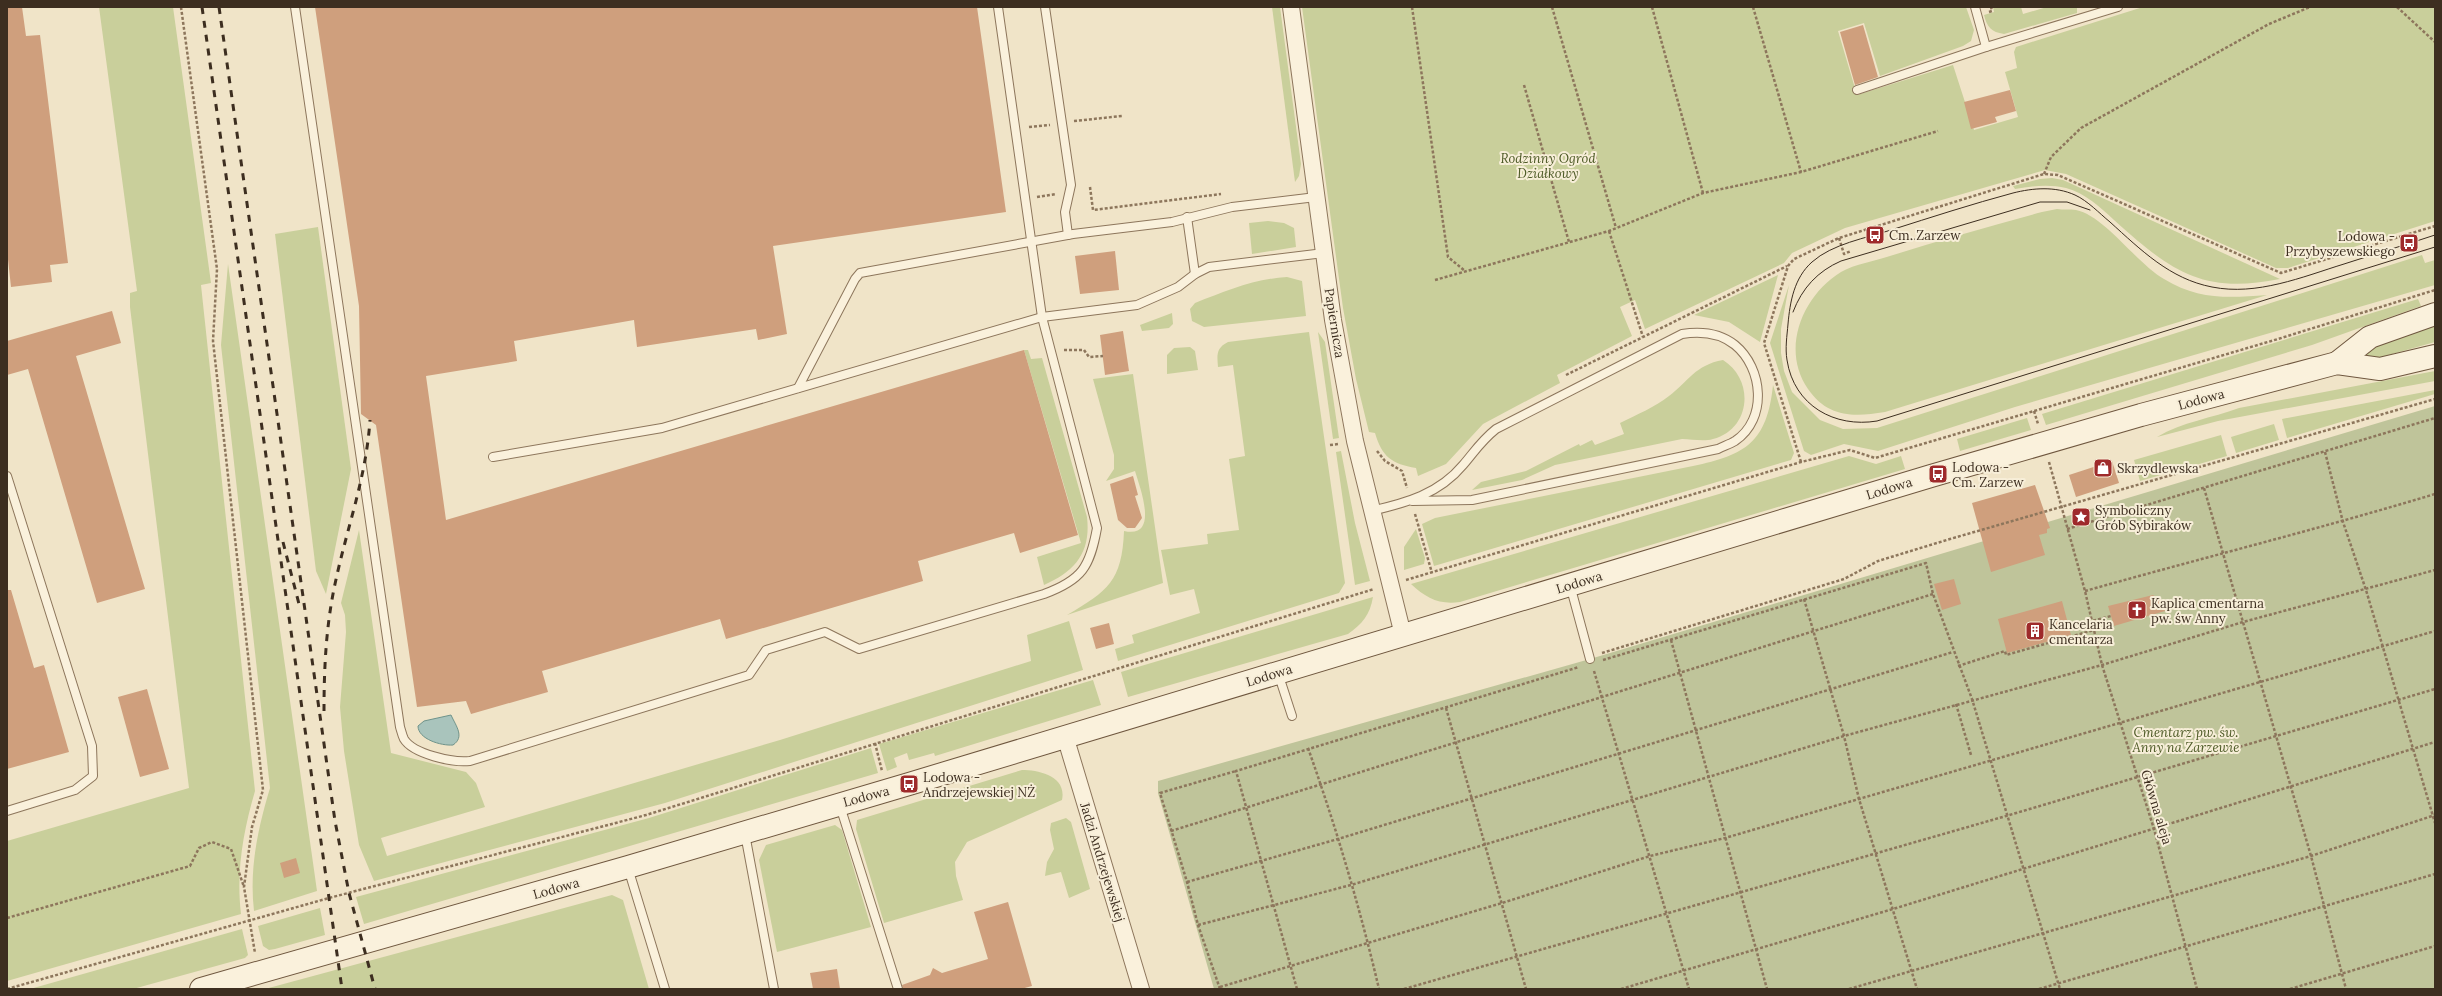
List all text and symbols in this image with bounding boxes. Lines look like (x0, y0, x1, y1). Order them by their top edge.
park label: Rodzinny Ogród Działkowy (1500, 150, 1596, 182)
bus stop icon: Cm. Zarzew (1864, 224, 1886, 246)
place label: Cm. Zarzew (1889, 227, 1961, 244)
place label: Lodowa - Przybyszewskiego (2285, 228, 2395, 260)
bus stop icon: Lodowa - Przybyszewskiego (2398, 232, 2420, 254)
street label: Papiernicza (1321, 287, 1348, 359)
street label: Lodowa (2176, 385, 2226, 414)
shop icon: Skrzydlewska (2092, 457, 2114, 479)
place label: Lodowa - Cm. Zarzew (1952, 459, 2024, 491)
place label: Skrzydlewska (2117, 460, 2199, 477)
bus stop icon: Lodowa - Cm. Zarzew (1927, 463, 1949, 485)
street label: Lodowa (1864, 473, 1915, 504)
place label: Symboliczny Grób Sybiraków (2095, 502, 2192, 534)
place icon: Symboliczny Grób Sybiraków (2070, 506, 2092, 528)
street label: Lodowa (1554, 567, 1605, 598)
place label: Kaplica cmentarna pw. św Anny (2151, 595, 2264, 627)
church icon: Kaplica cmentarna pw. św Anny (2126, 599, 2148, 621)
place label: Kancelaria cmentarza (2049, 616, 2113, 648)
building icon: Kancelaria cmentarza (2024, 620, 2046, 642)
street label: Lodowa (1244, 660, 1295, 691)
park label: Cmentarz pw. św. Anny na Zarzewie (2132, 724, 2239, 756)
street label: Główna aleja (2137, 768, 2176, 847)
place label: Lodowa - Andrzejewskiej NŻ (922, 769, 1035, 801)
bus stop icon: Lodowa - Andrzejewskiej NŻ (898, 773, 920, 795)
street label: Lodowa (841, 782, 891, 811)
street label: Jadzi Andrzejewskiej (1076, 800, 1129, 924)
street label: Lodowa (531, 874, 582, 903)

